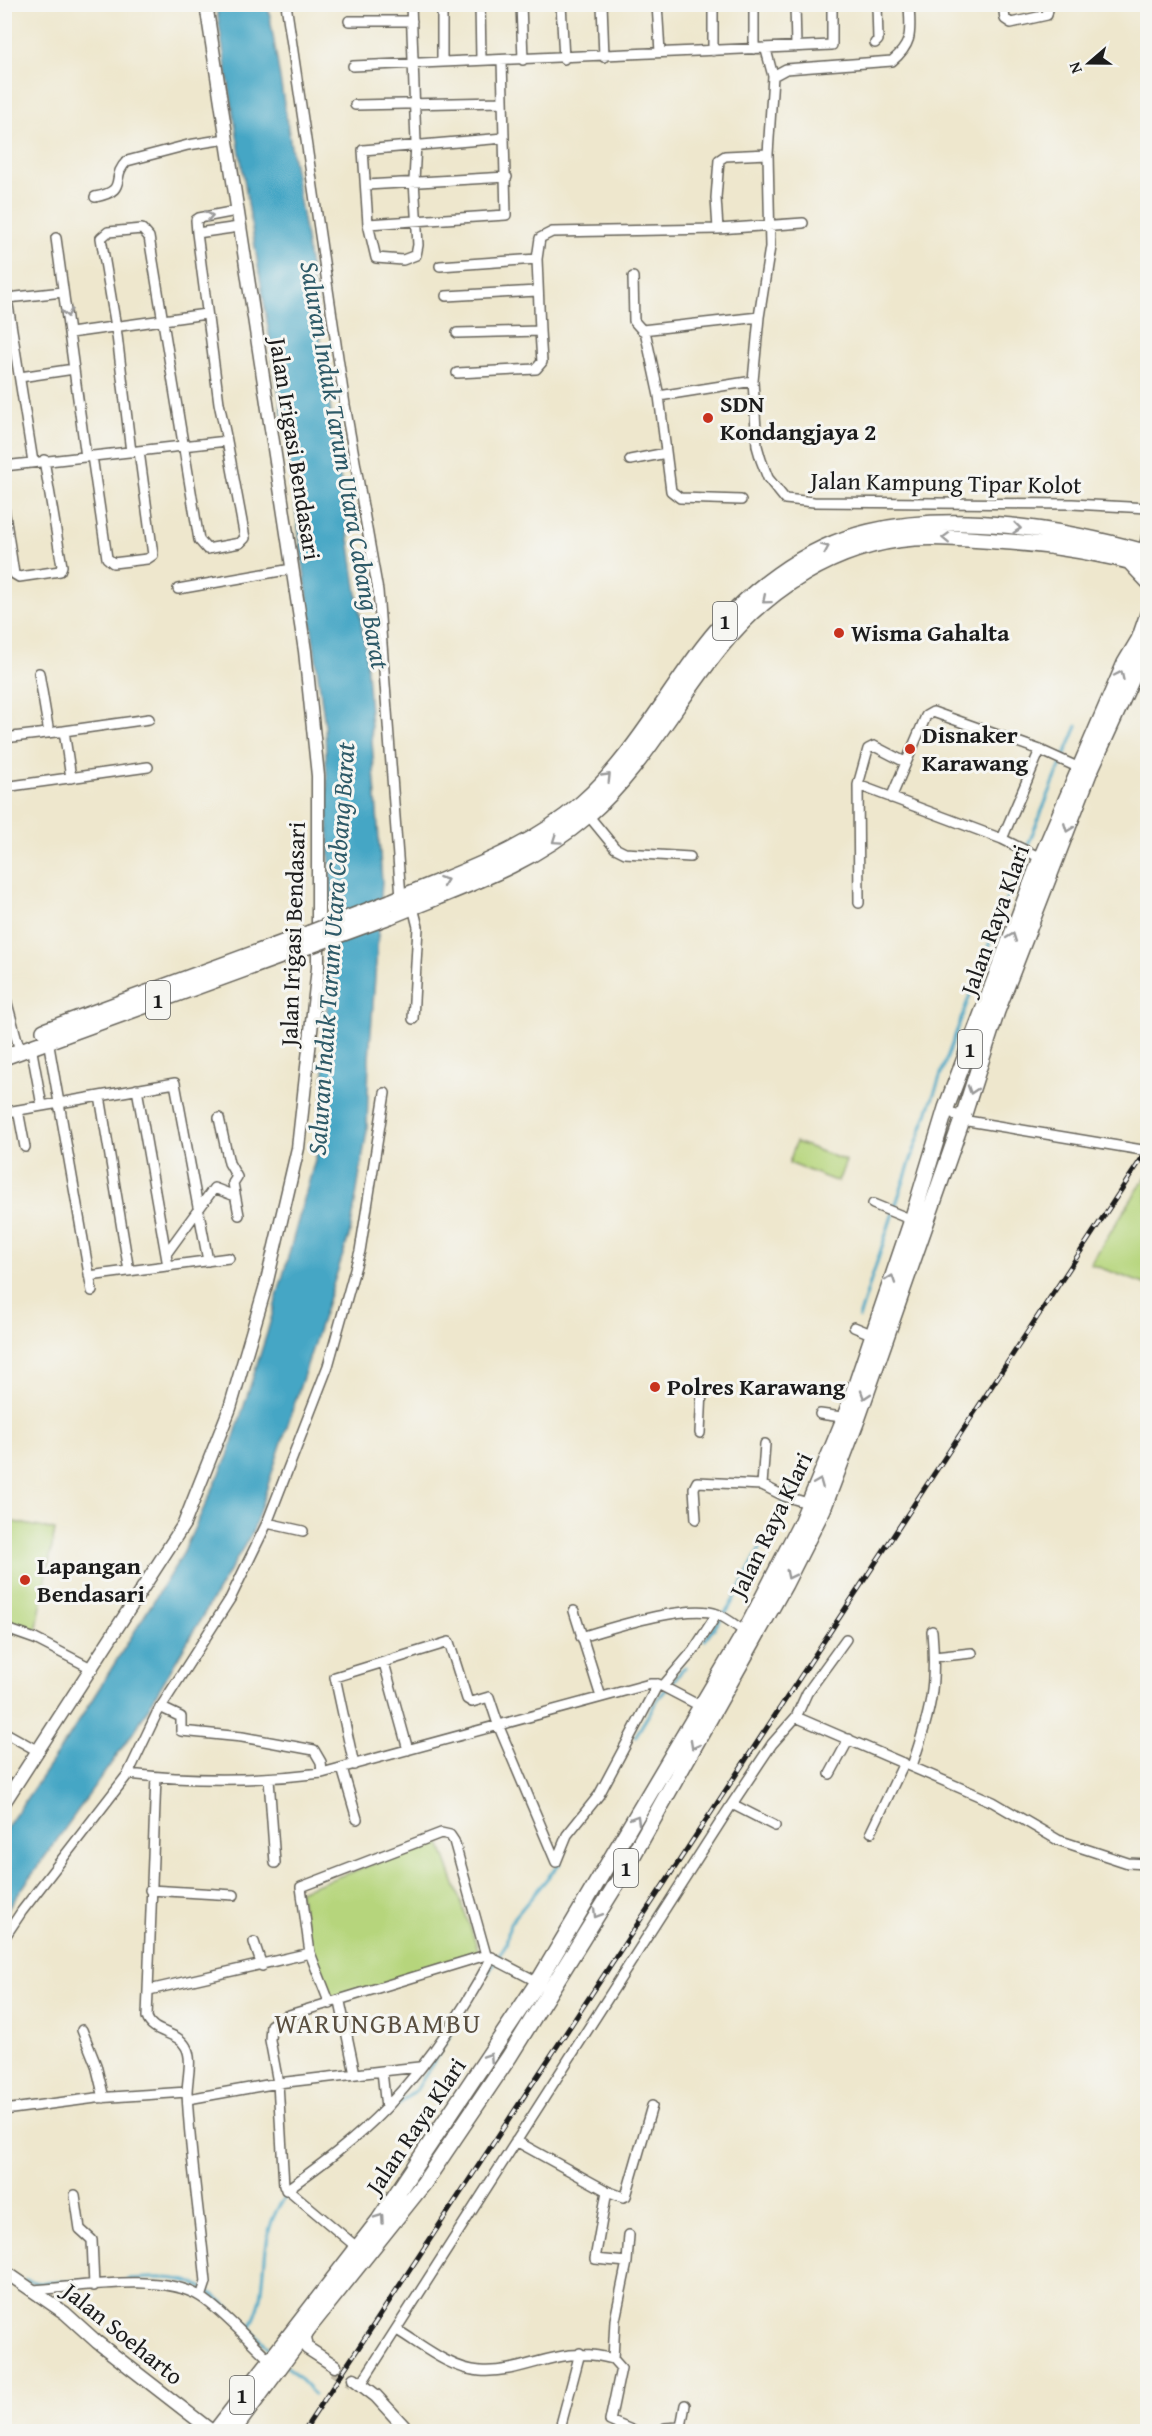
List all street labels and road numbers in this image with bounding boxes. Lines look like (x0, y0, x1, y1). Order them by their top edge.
street label: Jalan Irigasi Bendasari (260, 332, 330, 563)
street label: Jalan Kampung Tipar Kolot (807, 463, 1082, 502)
road number: 1 (713, 602, 737, 640)
street label: Jalan Irigasi Bendasari (271, 821, 314, 1050)
street label: Jalan Raya Klari (950, 839, 1038, 1003)
road number: 1 (146, 981, 170, 1019)
road number: 1 (958, 1030, 982, 1068)
street label: Jalan Raya Klari (719, 1446, 821, 1606)
road number: 1 (614, 1849, 638, 1887)
street label: Jalan Raya Klari (355, 2050, 474, 2204)
street label: Jalan Soeharto (53, 2272, 191, 2393)
road number: 1 (230, 2376, 254, 2414)

